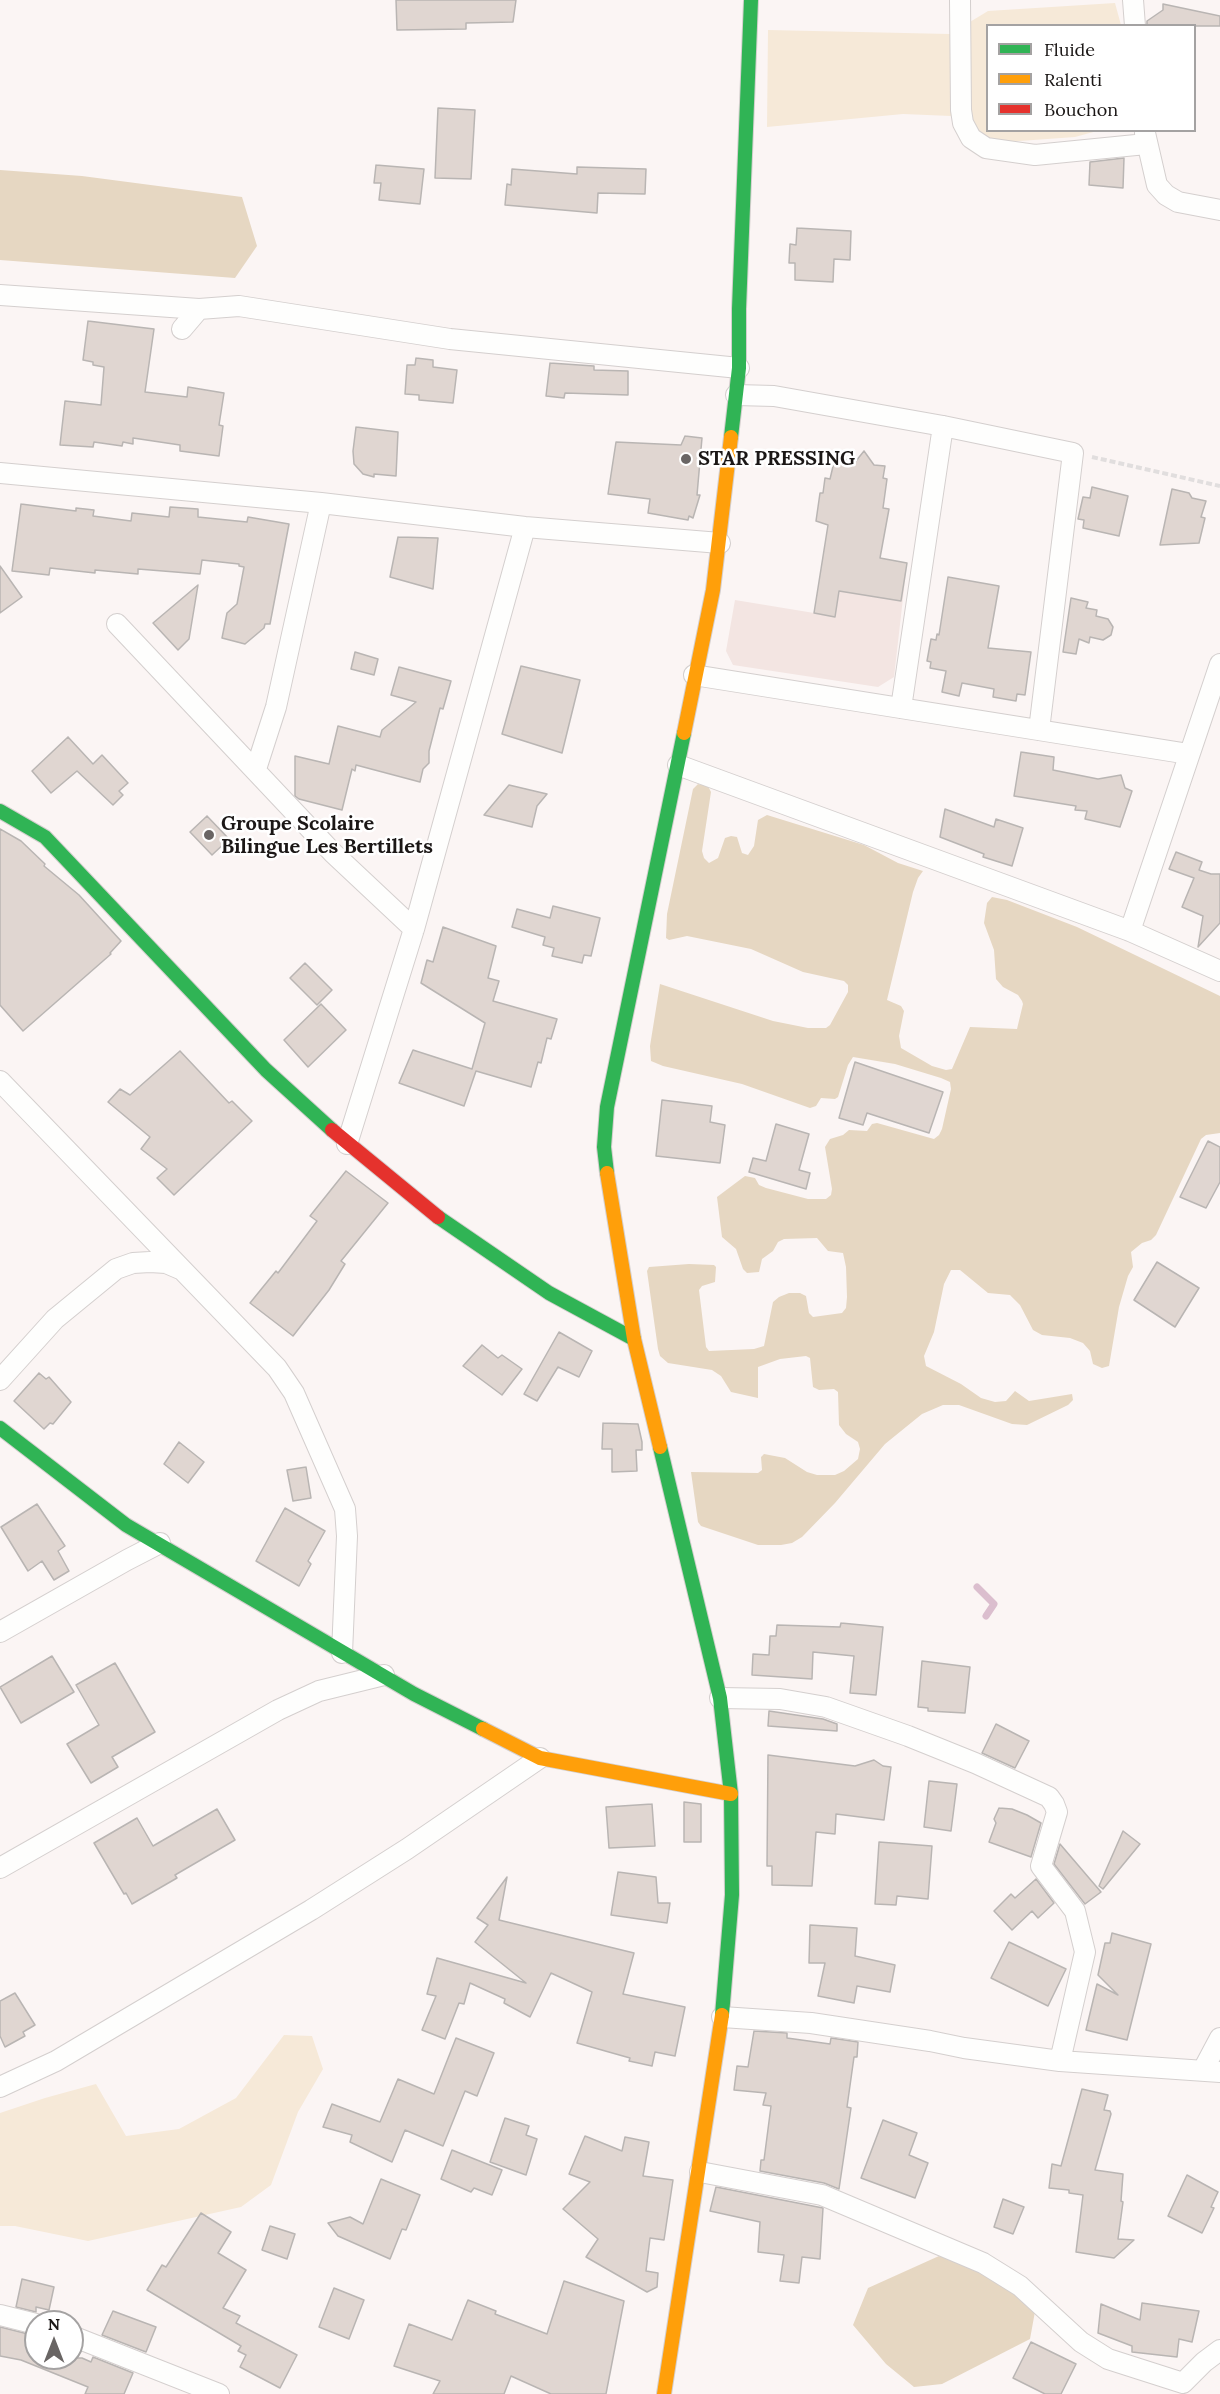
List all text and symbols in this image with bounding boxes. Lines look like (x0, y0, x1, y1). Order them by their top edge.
legend (986, 24, 1196, 132)
text: Fluide (1044, 38, 1095, 61)
text: Ralenti (1044, 68, 1102, 91)
text: Bouchon (1044, 98, 1118, 121)
place label: STAR PRESSING (698, 447, 855, 471)
marker: STAR PRESSING (679, 452, 693, 466)
place label: Groupe Scolaire Bilingue Les Bertillets (221, 812, 433, 859)
marker: Groupe Scolaire Bilingue Les Bertillets (202, 828, 216, 842)
north arrow (24, 2310, 84, 2370)
text: N (48, 2314, 60, 2334)

